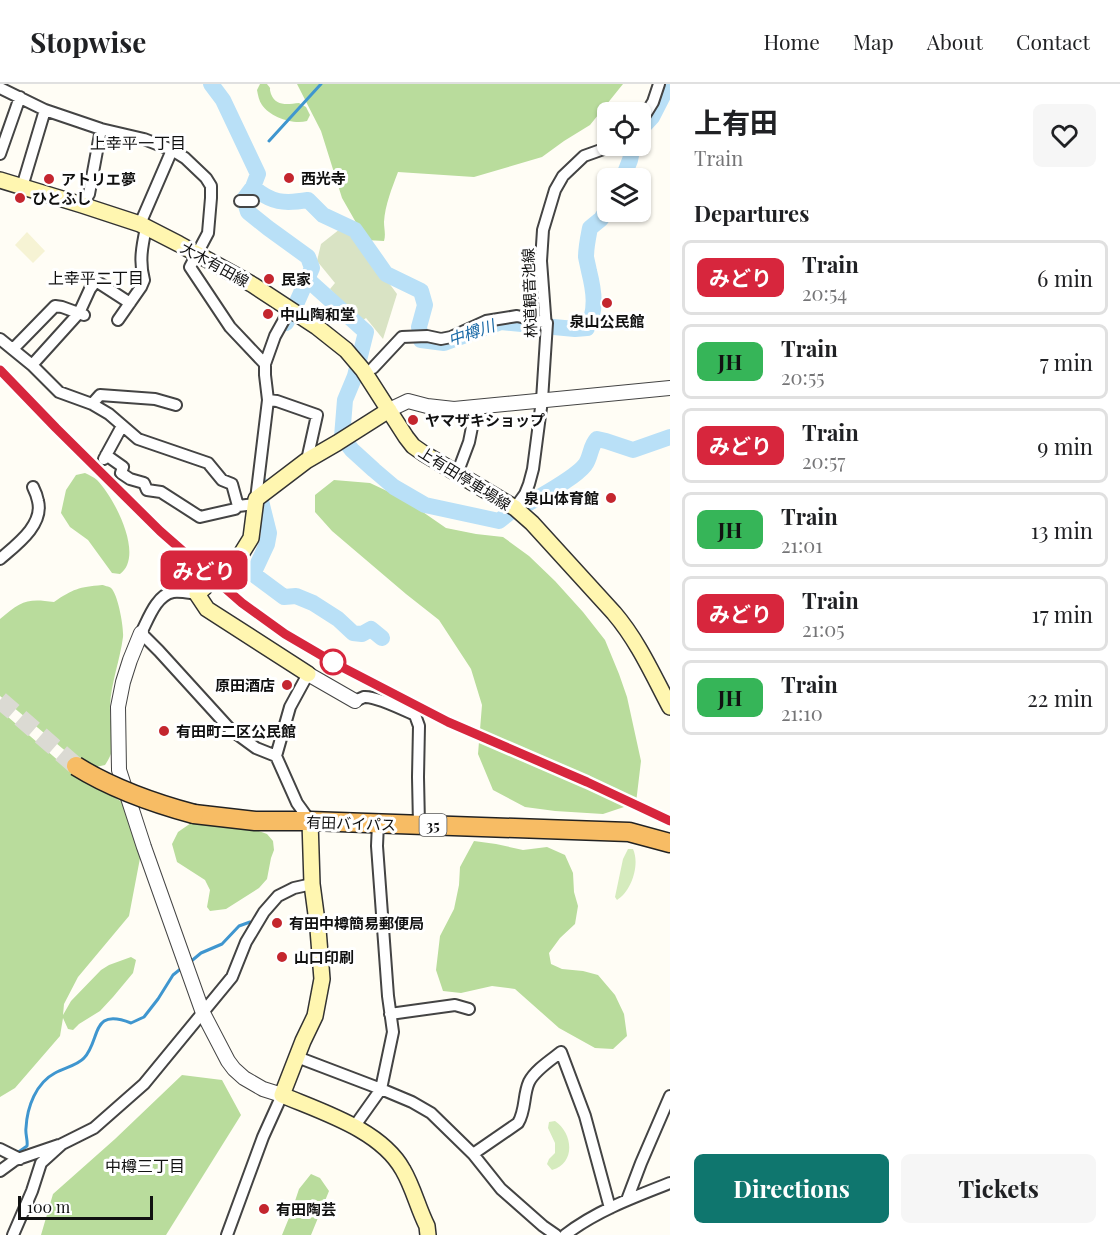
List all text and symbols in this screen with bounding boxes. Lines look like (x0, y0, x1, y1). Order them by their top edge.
text: Stopwise (30, 23, 146, 60)
text: Home (764, 27, 820, 55)
text: Map (853, 27, 894, 55)
text: About (927, 27, 983, 55)
text: Contact (1016, 27, 1090, 55)
map controls (597, 102, 651, 222)
button: locate (597, 102, 651, 156)
text: 上有田 (694, 103, 778, 140)
button: heart (1033, 104, 1096, 167)
district label: 上幸平一丁目 (90, 132, 186, 153)
text: Train (694, 144, 743, 171)
place label: 西光寺 (301, 168, 346, 188)
button: layers (597, 168, 651, 222)
place label: アトリエ夢 (61, 169, 136, 189)
marker: 西光寺 (282, 171, 296, 185)
marker: アトリエ夢 (42, 172, 56, 186)
place label: ひとふし (32, 188, 92, 208)
marker: ひとふし (13, 191, 27, 205)
text: Departures (694, 198, 809, 228)
street label: 大木有田線 (177, 237, 253, 291)
street label: 林道観音池線 (517, 248, 541, 338)
text: Train (802, 249, 859, 279)
text: みどり (709, 263, 772, 291)
text: 6 min (1037, 263, 1093, 293)
district label: 上幸平二丁目 (48, 267, 144, 288)
place label: 民家 (281, 269, 311, 289)
marker: 民家 (262, 272, 276, 286)
text: 20:54 (802, 279, 847, 306)
marker: 泉山公民館 (600, 296, 614, 310)
place label: 中山陶和堂 (280, 304, 355, 324)
marker: 中山陶和堂 (261, 307, 275, 321)
place label: 泉山公民館 (569, 311, 645, 331)
water label: 中樽川 (445, 314, 499, 350)
text: Train (781, 333, 838, 363)
text: JH (718, 347, 742, 375)
text: 7 min (1040, 347, 1093, 377)
text: 20:55 (781, 363, 825, 390)
place label: ヤマザキショップ (425, 410, 545, 430)
marker: ヤマザキショップ (406, 413, 420, 427)
text: Train (802, 417, 859, 447)
text: みどり (709, 431, 772, 459)
text: 9 min (1037, 431, 1093, 461)
street label: 上有田停車場線 (415, 442, 515, 514)
text: 20:57 (802, 447, 845, 474)
place label: 泉山体育館 (524, 488, 599, 508)
marker: 泉山体育館 (604, 491, 618, 505)
text: Train (781, 501, 838, 531)
text: JH (718, 515, 742, 543)
text: 13 min (1031, 515, 1093, 545)
text: 21:01 (781, 531, 823, 558)
line badge: みどり (170, 550, 238, 590)
text: みどり (173, 556, 236, 584)
text: Train (802, 585, 859, 615)
text: みどり (709, 599, 772, 627)
text: 17 min (1032, 599, 1093, 629)
text: 21:05 (802, 615, 845, 642)
unlabelled marker (320, 649, 346, 675)
text: Train (781, 669, 838, 699)
place label: 原田酒店 (215, 675, 275, 695)
marker: 原田酒店 (280, 678, 294, 692)
text: JH (718, 683, 742, 711)
text: 22 min (1027, 683, 1093, 713)
text: 21:10 (781, 699, 823, 726)
place label: 有田町二区公民館 (176, 721, 296, 741)
marker: 有田町二区公民館 (157, 724, 171, 738)
street label: 有田バイパス (306, 811, 396, 835)
road number: 35 (420, 814, 446, 836)
place label: 有田中樽簡易郵便局 (289, 913, 424, 933)
marker: 有田中樽簡易郵便局 (270, 916, 284, 930)
place label: 山口印刷 (294, 947, 354, 967)
marker: 山口印刷 (275, 950, 289, 964)
button: Directions (694, 1154, 889, 1223)
button: Tickets (901, 1154, 1096, 1223)
district label: 中樽三丁目 (105, 1155, 185, 1176)
scale bar (18, 1193, 153, 1220)
text: 100 m (27, 1196, 70, 1217)
place label: 有田陶芸 (276, 1199, 336, 1219)
marker: 有田陶芸 (257, 1202, 271, 1216)

